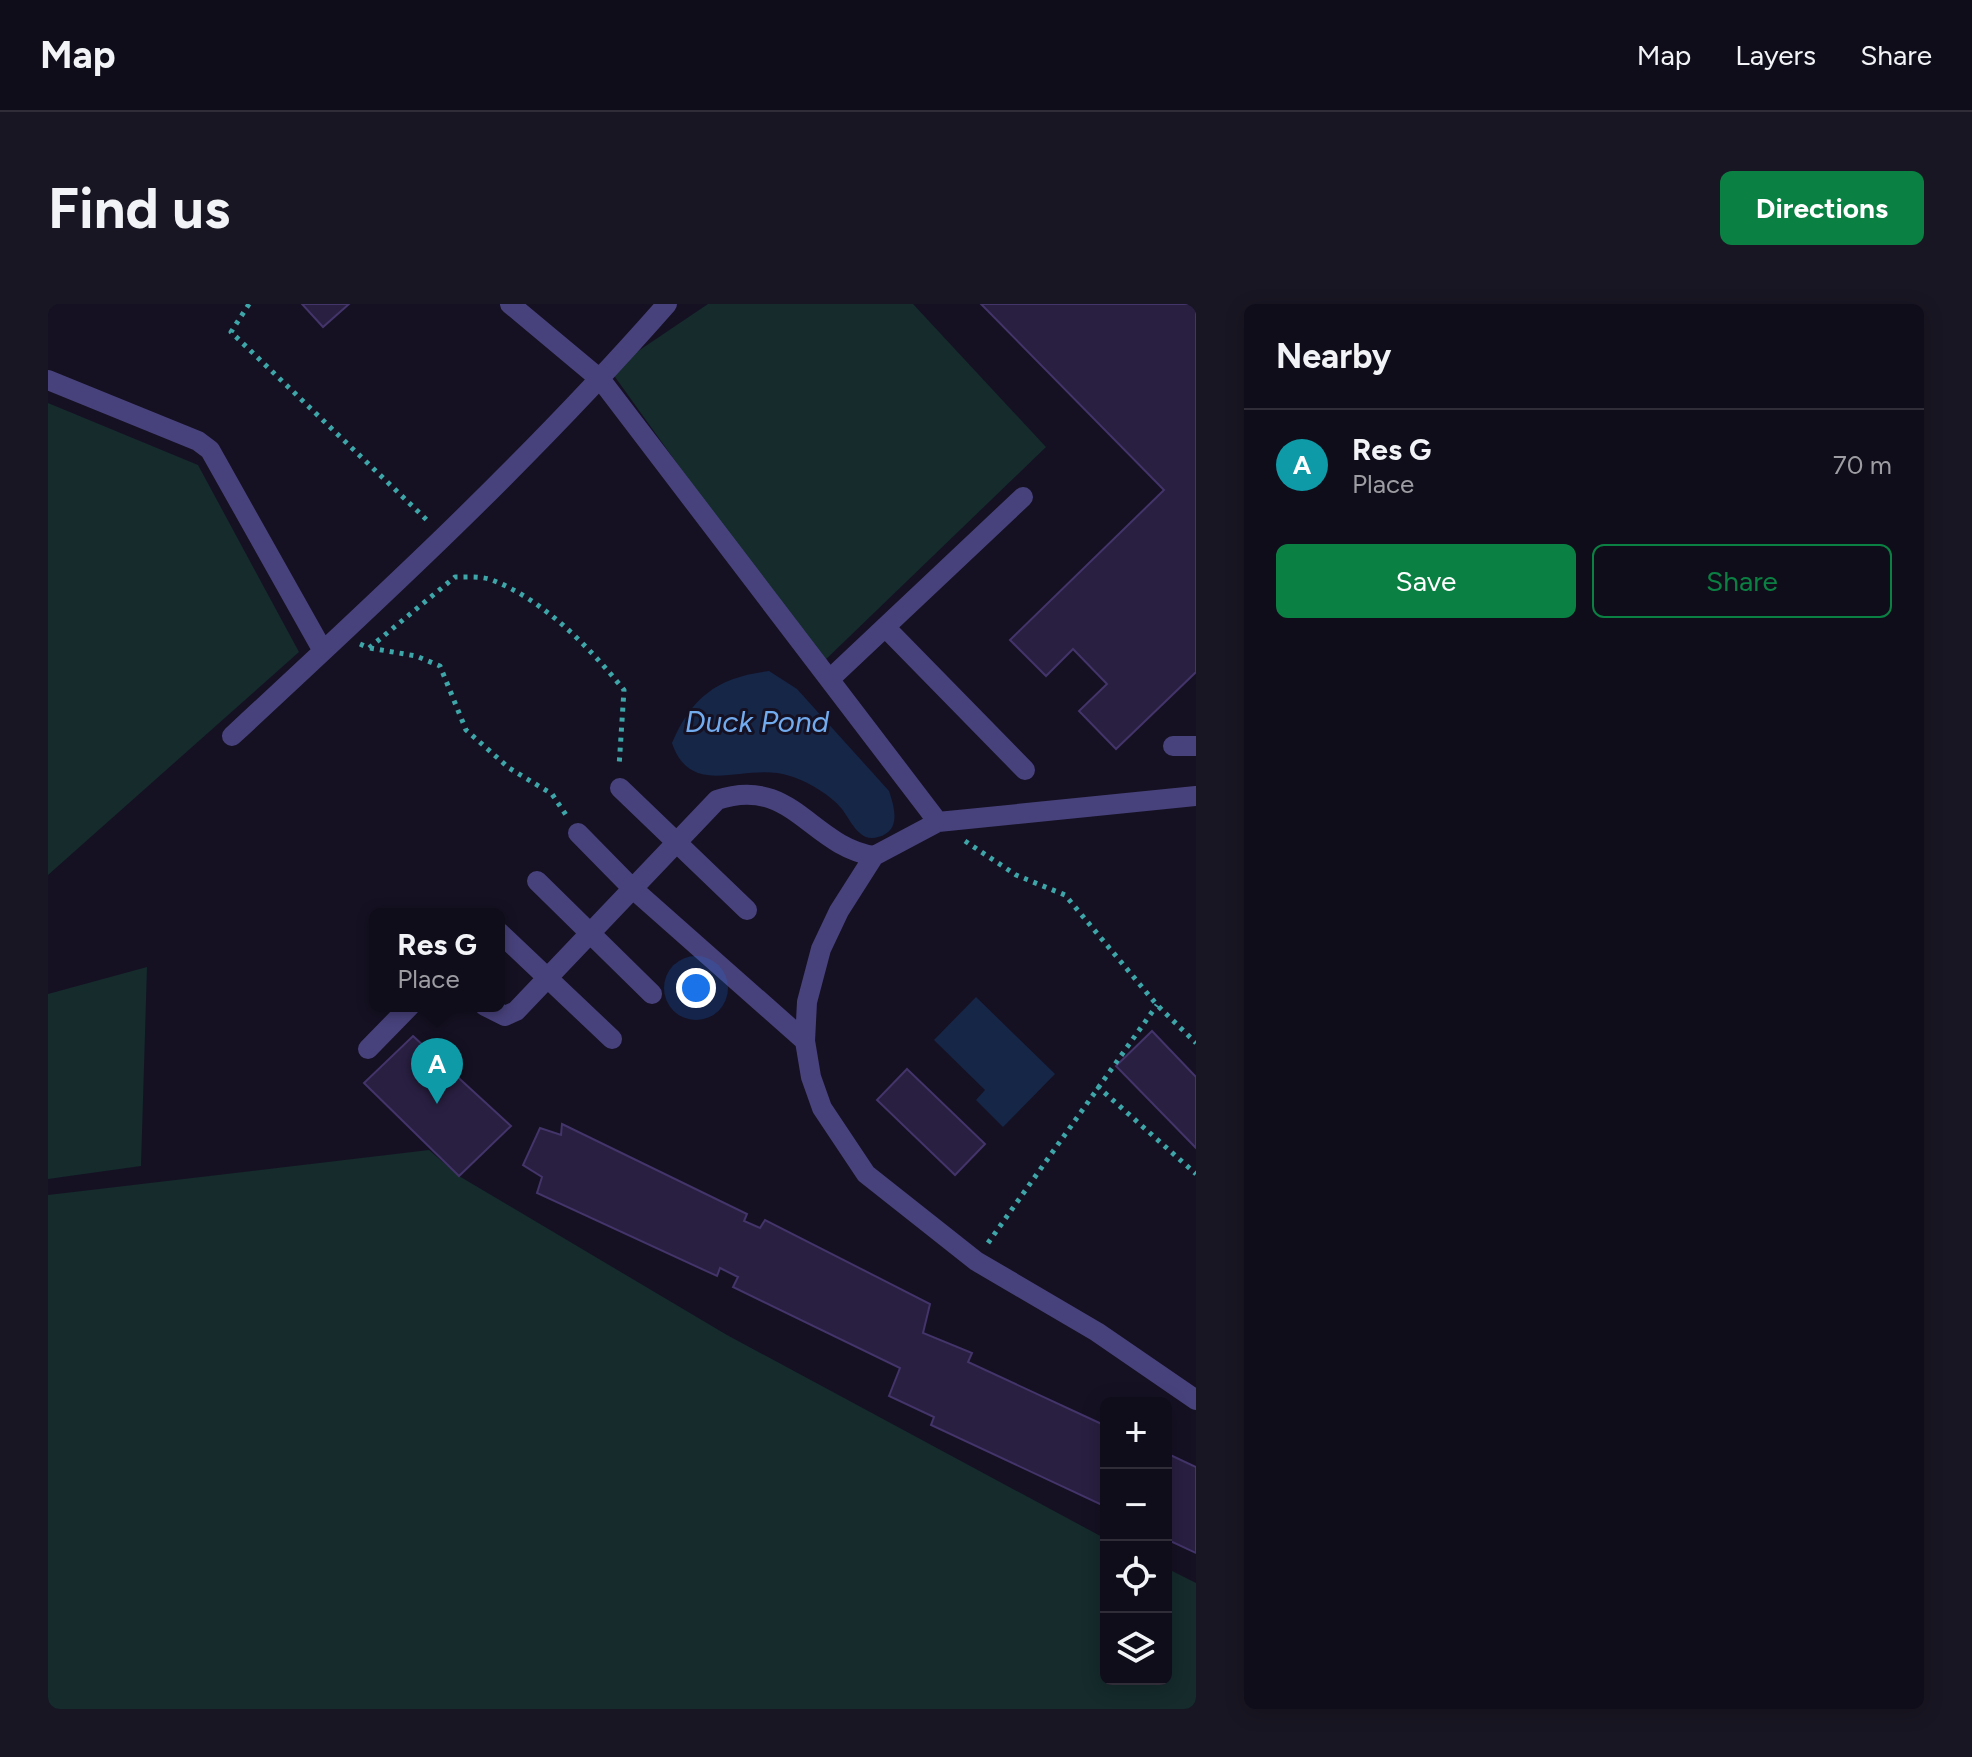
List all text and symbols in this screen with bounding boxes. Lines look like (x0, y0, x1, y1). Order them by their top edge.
text: Map (40, 32, 116, 78)
text: Map (1637, 38, 1691, 72)
text: Layers (1735, 38, 1816, 72)
text: Share (1860, 38, 1932, 72)
button: Directions (1720, 171, 1924, 245)
text: Find us (48, 175, 230, 242)
text: Nearby (1276, 336, 1391, 377)
text: Res G (1352, 431, 1431, 468)
text: A (1293, 449, 1311, 481)
text: 70 m (1833, 449, 1892, 481)
text: Place (1352, 468, 1414, 500)
button: Save (1276, 544, 1576, 618)
button: Share (1592, 544, 1892, 618)
water label: Duck Pond (685, 703, 830, 740)
popup (369, 908, 505, 1012)
text: Res G (397, 926, 477, 963)
text: Place (397, 963, 460, 995)
your location (676, 968, 716, 1008)
pin: A (411, 1038, 463, 1104)
map controls (1100, 1397, 1172, 1685)
button: + (1100, 1397, 1172, 1469)
button: − (1100, 1469, 1172, 1541)
button: locate (1100, 1541, 1172, 1613)
button: layers (1100, 1613, 1172, 1685)

